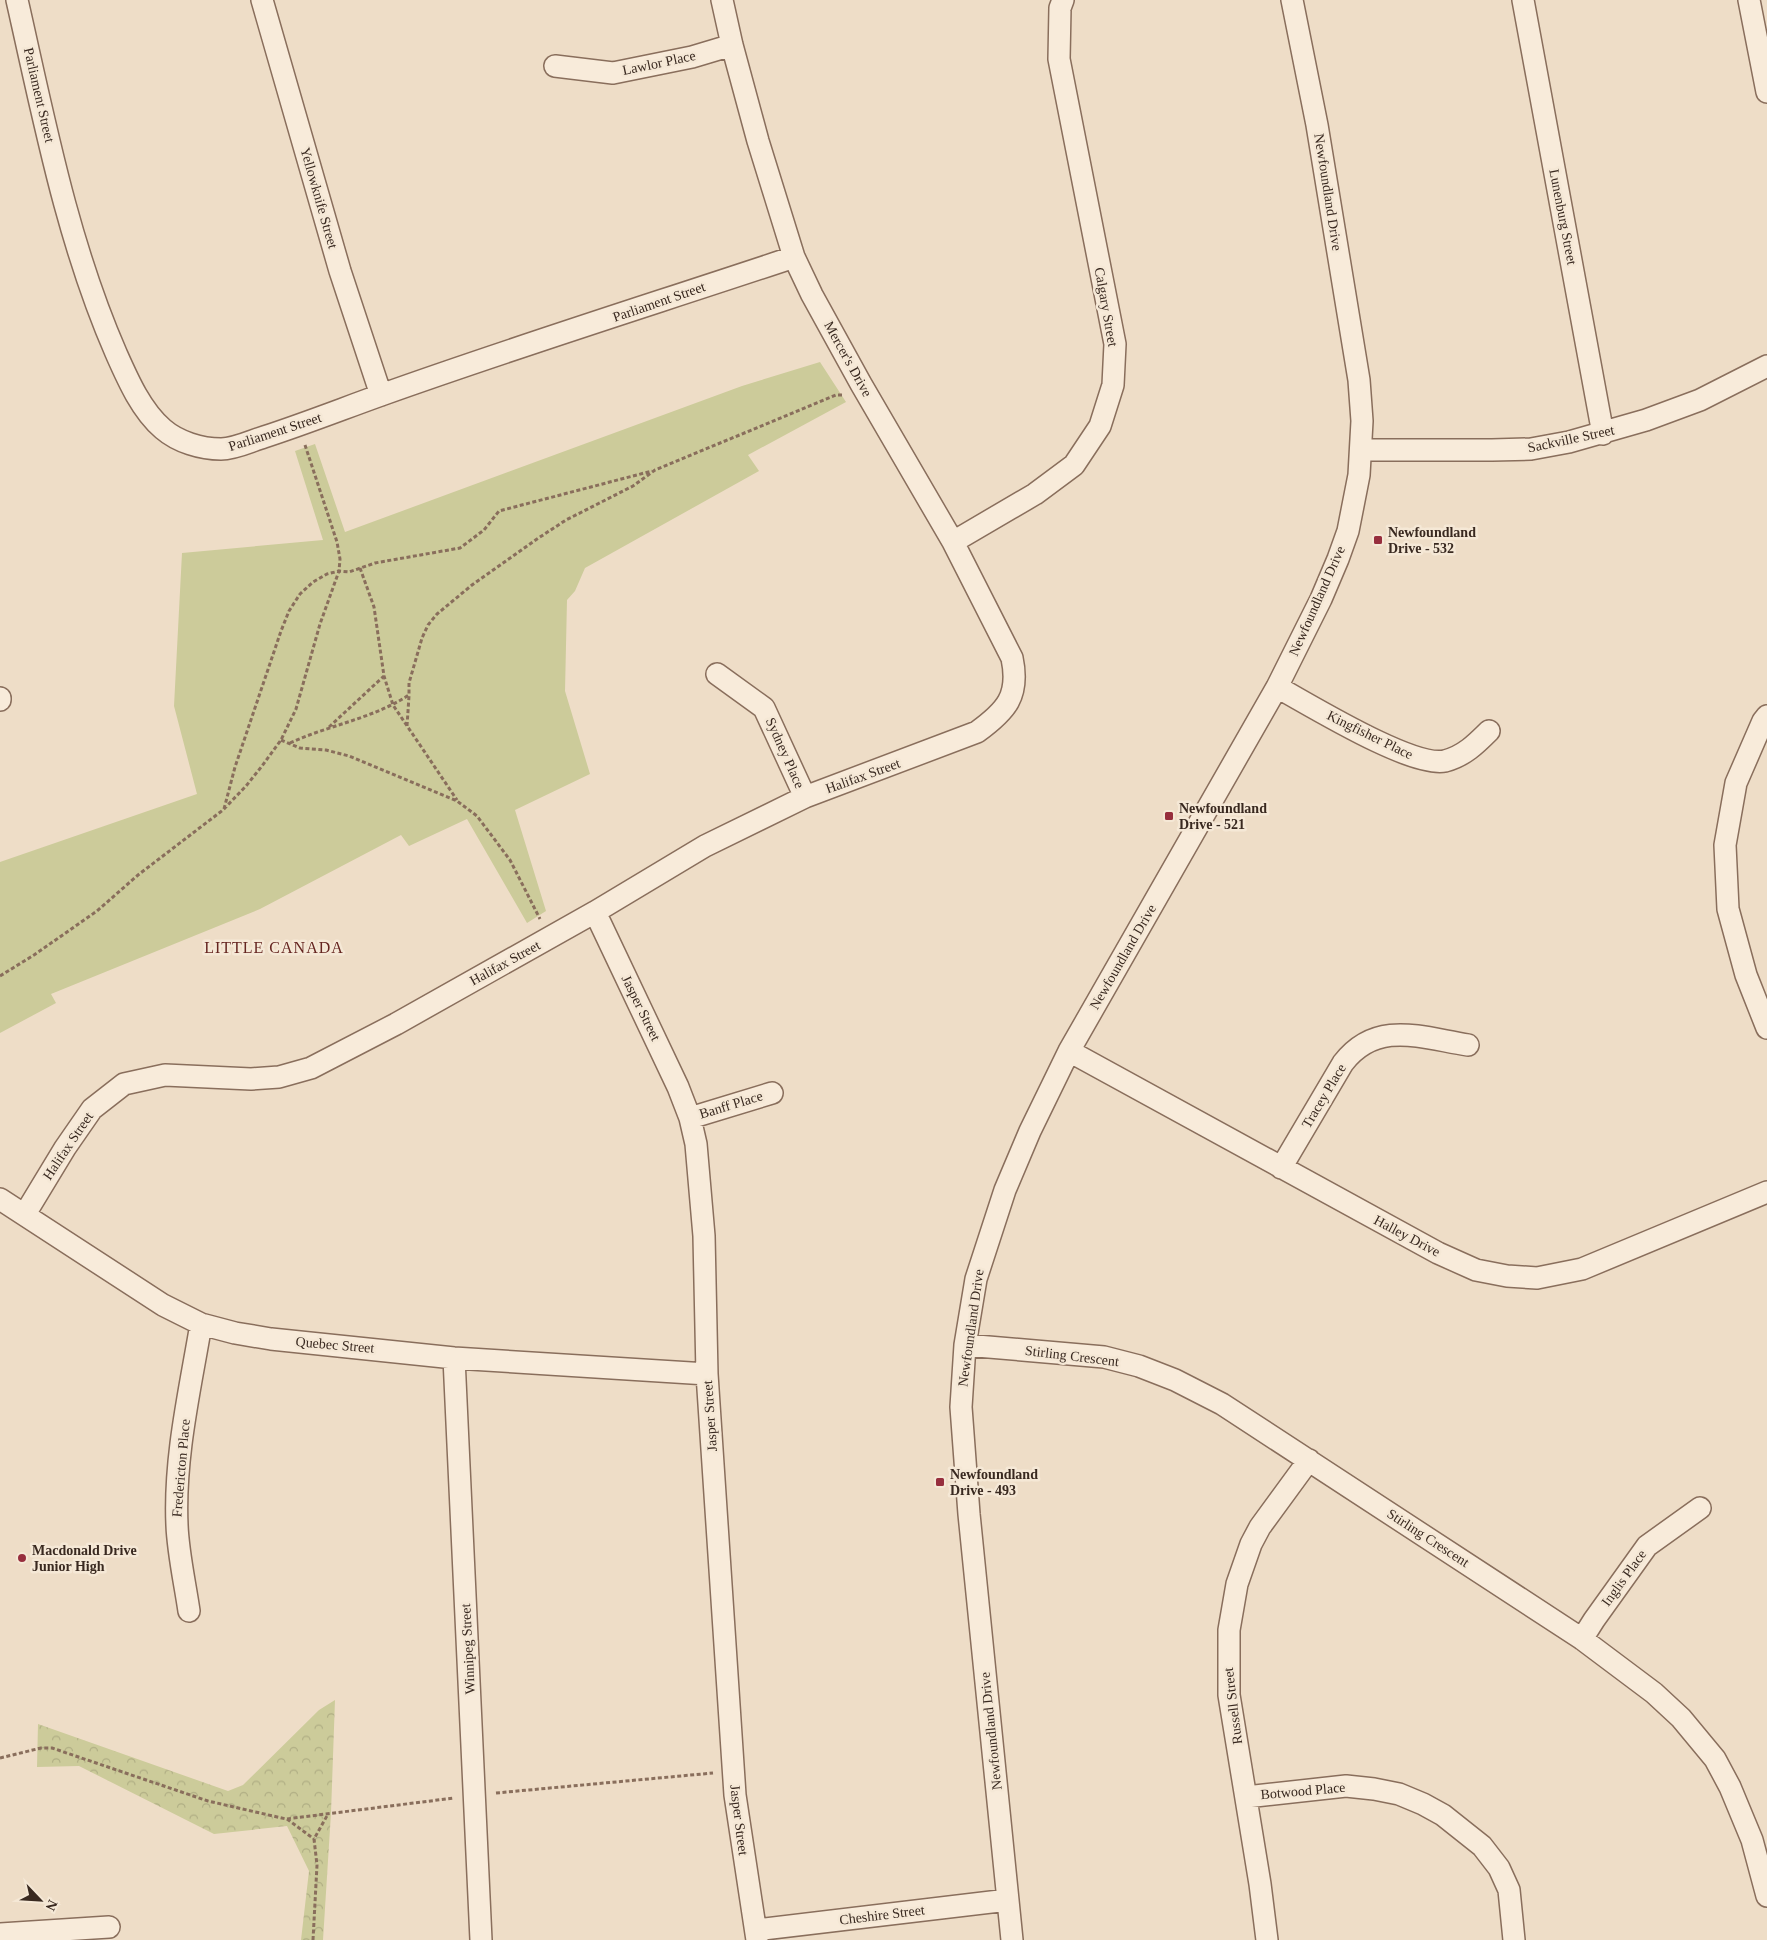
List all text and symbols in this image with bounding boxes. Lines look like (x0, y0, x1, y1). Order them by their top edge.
street label: Parliament Street (21, 46, 57, 144)
street label: Lawlor Place (621, 48, 697, 78)
street label: Newfoundland Drive (1311, 132, 1345, 252)
street label: Yellowknife Street (297, 146, 341, 251)
street label: Lunenburg Street (1546, 168, 1580, 266)
street label: Calgary Street (1092, 266, 1120, 348)
street label: Parliament Street (611, 279, 707, 325)
street label: Mercer's Drive (821, 319, 875, 399)
street label: Parliament Street (227, 410, 323, 454)
street label: Sackville Street (1526, 422, 1616, 456)
place label: Newfoundland Drive - 532 (1388, 525, 1476, 556)
marker: Newfoundland Drive - 532 (1372, 534, 1384, 546)
street label: Newfoundland Drive (1286, 544, 1348, 658)
street label: Kingfisher Place (1325, 708, 1415, 762)
street label: Sydney Place (763, 715, 807, 791)
street label: Halifax Street (824, 756, 902, 796)
place label: Newfoundland Drive - 521 (1179, 801, 1267, 832)
marker: Newfoundland Drive - 521 (1163, 810, 1175, 822)
street label: Newfoundland Drive (1087, 902, 1159, 1012)
street label: Halifax Street (467, 937, 543, 989)
district label: LITTLE CANADA (204, 939, 344, 956)
street label: Jasper Street (619, 973, 663, 1043)
street label: Tracey Place (1299, 1061, 1349, 1131)
street label: Banff Place (698, 1088, 764, 1122)
street label: Halifax Street (40, 1109, 96, 1183)
street label: Halley Drive (1371, 1212, 1443, 1260)
street label: Newfoundland Drive (955, 1268, 987, 1388)
street label: Quebec Street (295, 1334, 375, 1356)
street label: Stirling Crescent (1024, 1343, 1120, 1369)
street label: Jasper Street (700, 1380, 720, 1452)
street label: Fredericton Place (169, 1418, 193, 1518)
place label: Newfoundland Drive - 493 (950, 1467, 1038, 1498)
marker: Newfoundland Drive - 493 (934, 1476, 946, 1488)
street label: Stirling Crescent (1384, 1506, 1472, 1570)
place label: Macdonald Drive Junior High (32, 1543, 137, 1574)
street label: Inglis Place (1599, 1547, 1649, 1609)
marker: Macdonald Drive Junior High (16, 1552, 28, 1564)
street label: Winnipeg Street (458, 1603, 478, 1695)
street label: Russell Street (1221, 1667, 1245, 1745)
street label: Newfoundland Drive (977, 1671, 1005, 1791)
street label: Botwood Place (1260, 1780, 1346, 1802)
street label: Jasper Street (727, 1784, 751, 1856)
north arrow (15, 1875, 65, 1925)
text: N (42, 1898, 60, 1913)
street label: Cheshire Street (838, 1902, 926, 1928)

